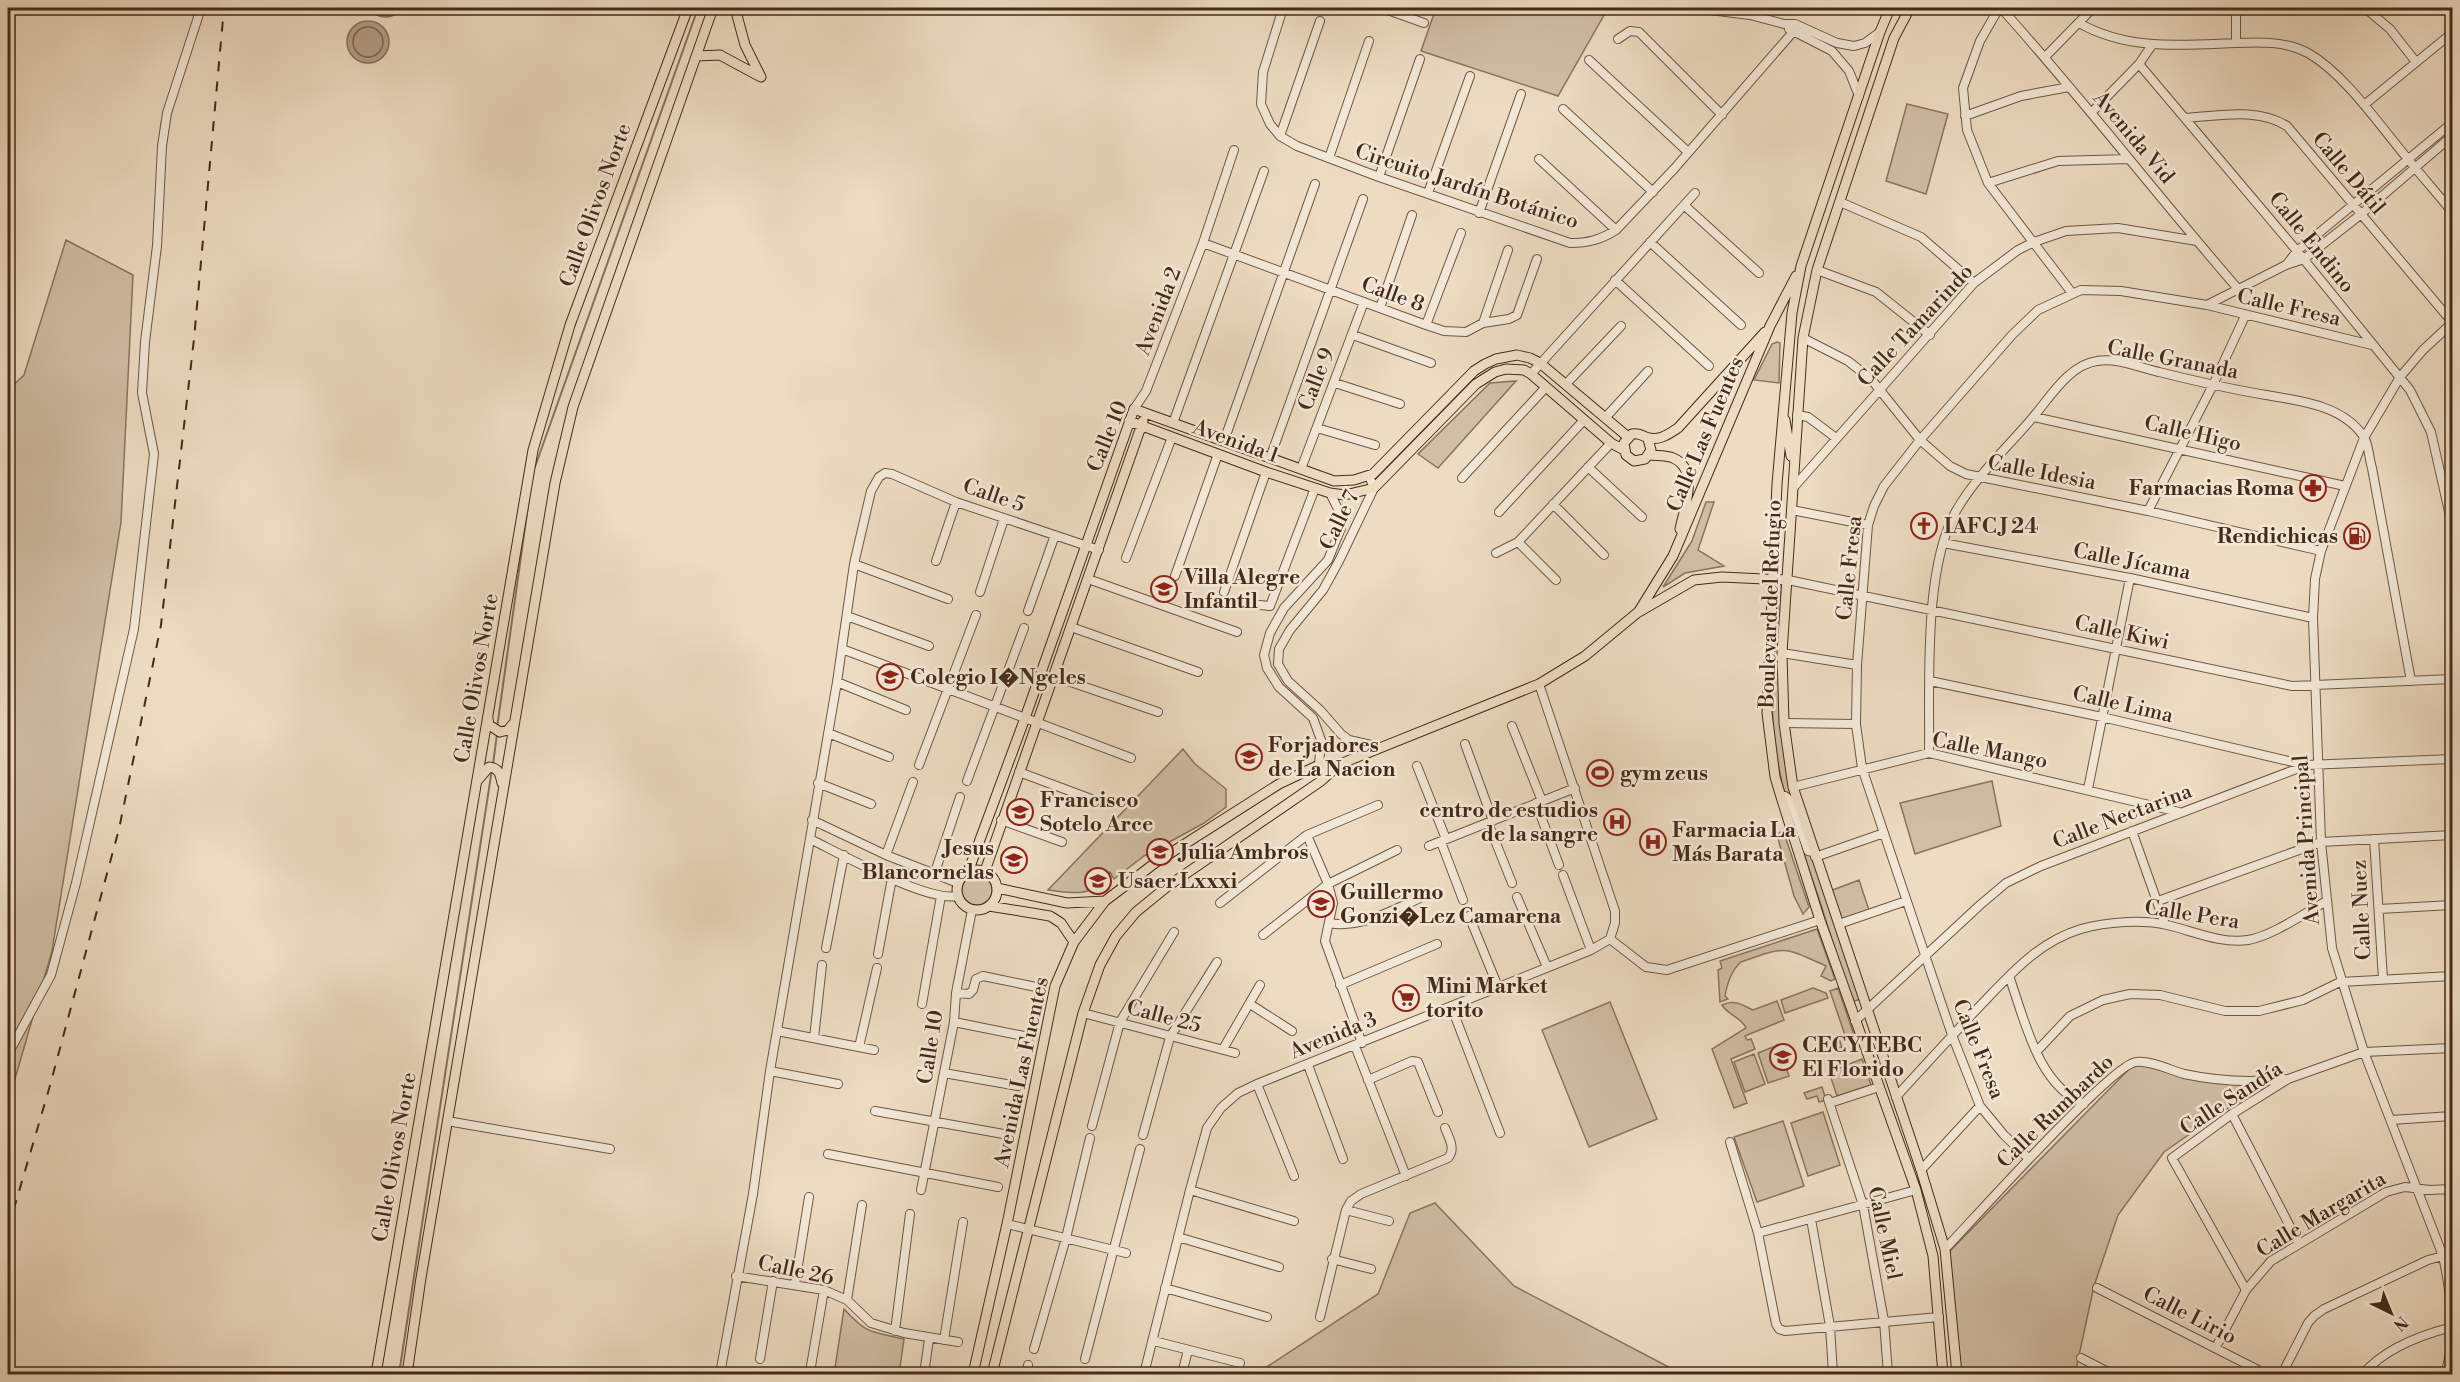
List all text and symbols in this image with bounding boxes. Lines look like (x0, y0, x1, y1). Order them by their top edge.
street label: Avenida Vid (2086, 85, 2180, 189)
street label: Calle Olivos Norte (554, 120, 638, 291)
street label: Calle Dátil (2306, 127, 2390, 220)
street label: Circuito Jardín Botánico (1352, 139, 1582, 235)
street label: Calle Endino (2263, 187, 2360, 298)
street label: Calle Tamarindo (1852, 259, 1979, 392)
street label: Avenida 2 (1130, 264, 1188, 360)
street label: Calle 8 (1358, 272, 1428, 318)
street label: Calle Fresa (2235, 283, 2343, 333)
street label: Calle Granada (2105, 335, 2241, 386)
street label: Calle 9 (1293, 344, 1341, 414)
street label: Calle Las Fuentes (1661, 353, 1750, 516)
street label: Calle 10 (1082, 397, 1134, 476)
street label: Calle Higo (2142, 410, 2244, 458)
street label: Avenida 1 (1188, 414, 1282, 469)
street label: Calle Idesia (1986, 450, 2098, 496)
street label: Calle 5 (959, 473, 1028, 519)
pharmacy icon: Farmacias Roma (2298, 473, 2328, 503)
place label: Farmacias Roma (2129, 476, 2295, 502)
street label: Calle 7 (1314, 486, 1366, 554)
street label: Boulevard del Refugio (1754, 499, 1788, 710)
church icon: IAFCJ 24 (1909, 511, 1939, 541)
street label: Calle Fresa (1832, 514, 1868, 622)
place label: IAFCJ 24 (1944, 514, 2038, 540)
fuel station icon: Rendichicas (2342, 521, 2372, 551)
place label: Rendichicas (2217, 524, 2338, 550)
street label: Calle Jícama (2071, 538, 2193, 586)
place label: Villa Alegre Infantil (1183, 565, 1300, 615)
school or university icon: Villa Alegre Infantil (1149, 574, 1179, 604)
street label: Calle Olivos Norte (449, 591, 505, 765)
street label: Calle Kiwi (2072, 610, 2172, 656)
school or university icon: Colegio I�Ngeles (875, 662, 905, 692)
place label: Colegio I�Ngeles (910, 665, 1086, 691)
street label: Calle Lima (2070, 681, 2176, 729)
street label: Calle Mango (1930, 727, 2050, 775)
place label: Forjadores de La Nacion (1268, 733, 1396, 783)
school or university icon: Forjadores de La Nacion (1234, 742, 1264, 772)
street label: Avenida Principal (2288, 754, 2326, 927)
sports icon: gym zeus (1585, 758, 1615, 788)
place label: gym zeus (1620, 761, 1708, 787)
street label: Calle Nectarina (2049, 778, 2196, 855)
place label: Francisco Sotelo Arce (1040, 788, 1153, 838)
school or university icon: Francisco Sotelo Arce (1005, 797, 1035, 827)
place label: centro de estudios de la sangre (1419, 798, 1598, 848)
hospital icon: centro de estudios de la sangre (1602, 807, 1632, 837)
place label: Farmacia La Más Barata (1672, 818, 1796, 868)
hospital icon: Farmacia La Más Barata (1638, 827, 1668, 857)
place label: Jesus Blancornelas (862, 836, 994, 886)
school or university icon: Julia Ambros (1145, 837, 1175, 867)
place label: Julia Ambros (1177, 840, 1309, 866)
school or university icon: Jesus Blancornelas (999, 845, 1029, 875)
street label: Calle Nuez (2346, 859, 2378, 961)
school or university icon: Usaer Lxxxi (1083, 866, 1113, 896)
place label: Usaer Lxxxi (1118, 869, 1237, 895)
place label: Guillermo Gonzi�Lez Camarena (1340, 880, 1562, 930)
school or university icon: Guillermo Gonzi�Lez Camarena (1306, 889, 1336, 919)
street label: Calle Pera (2143, 895, 2241, 935)
street label: Avenida Las Fuentes (989, 974, 1055, 1171)
place label: Mini Market torito (1426, 974, 1548, 1024)
supermarket icon: Mini Market torito (1391, 983, 1421, 1013)
street label: Calle 25 (1124, 995, 1204, 1039)
street label: Calle Fresa (1946, 996, 2010, 1103)
street label: Avenida 3 (1285, 1007, 1381, 1066)
street label: Calle 10 (912, 1008, 950, 1086)
place label: CECYTEBC El Florido (1802, 1033, 1922, 1083)
school or university icon: CECYTEBC El Florido (1768, 1042, 1798, 1072)
street label: Calle Rumbardo (1992, 1049, 2120, 1174)
street label: Calle Sandía (2175, 1056, 2288, 1142)
street label: Calle Olivos Norte (367, 1070, 423, 1244)
street label: Calle Margarita (2252, 1166, 2391, 1264)
street label: Calle Miel (1861, 1184, 1907, 1282)
street label: Calle 26 (755, 1250, 836, 1292)
street label: Calle Lirio (2138, 1281, 2241, 1351)
north arrow (2361, 1283, 2421, 1343)
text: N (2389, 1312, 2412, 1335)

